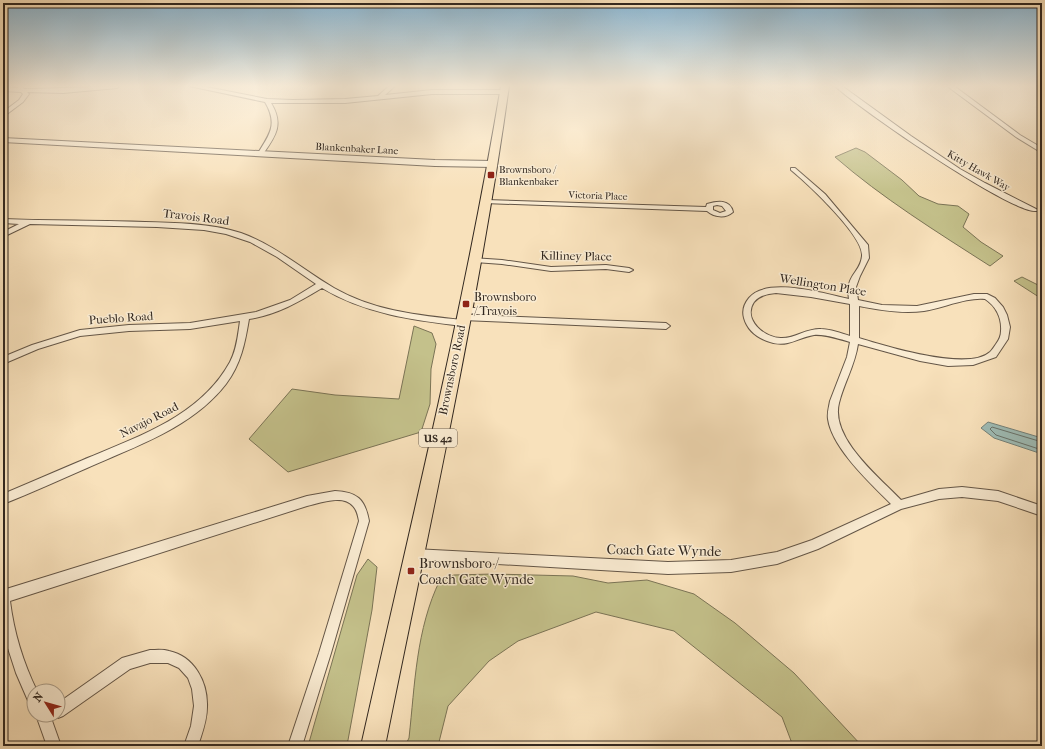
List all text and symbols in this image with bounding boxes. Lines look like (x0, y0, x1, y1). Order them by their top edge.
street label: Blankenbaker Lane (315, 141, 399, 157)
street label: Kitty Hawk Way (945, 148, 1013, 194)
place label: Brownsboro / Blankenbaker (499, 164, 559, 188)
marker: Brownsboro / Blankenbaker (486, 170, 496, 180)
street label: Victoria Place (567, 189, 628, 203)
street label: Travois Road (162, 206, 230, 228)
street label: Killiney Place (540, 248, 612, 264)
street label: Wellington Place (778, 271, 868, 299)
place label: Brownsboro / Travois (473, 290, 536, 318)
marker: Brownsboro / Travois (461, 299, 471, 309)
street label: Pueblo Road (88, 309, 154, 327)
street label: Brownsboro Road (436, 323, 468, 416)
street label: Navajo Road (117, 399, 181, 441)
road number: US 42 (419, 429, 457, 447)
street label: Coach Gate Wynde (606, 541, 722, 560)
place label: Brownsboro / Coach Gate Wynde (419, 555, 534, 588)
marker: Brownsboro / Coach Gate Wynde (406, 566, 416, 576)
north arrow (26, 683, 66, 723)
text: N (31, 690, 47, 705)

